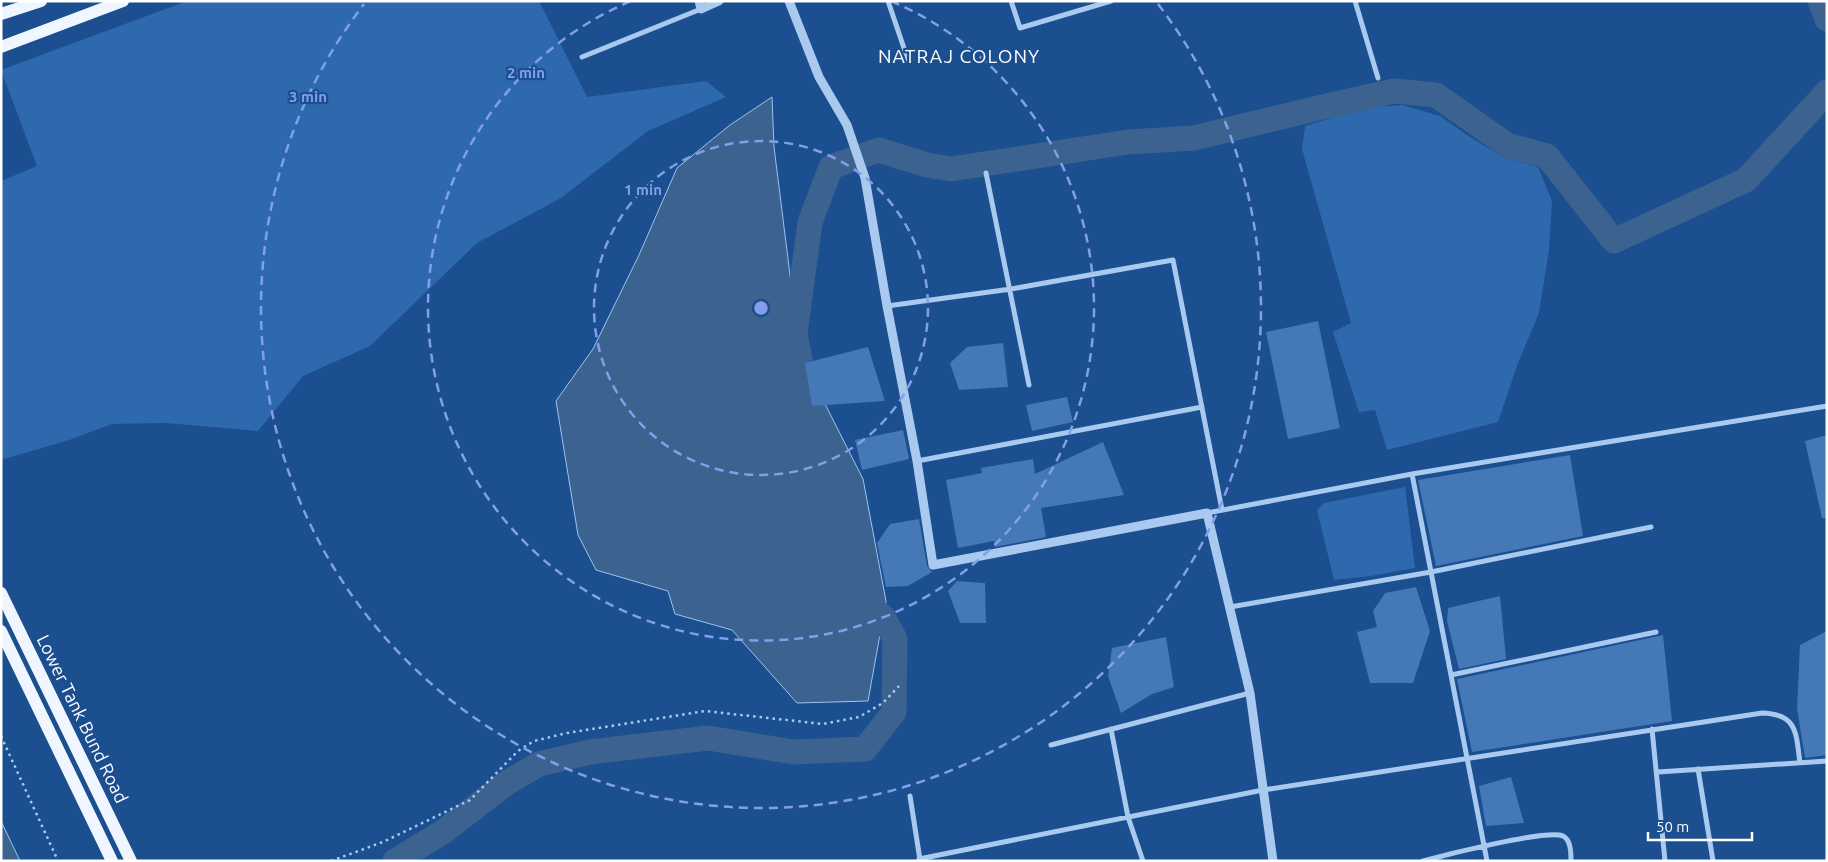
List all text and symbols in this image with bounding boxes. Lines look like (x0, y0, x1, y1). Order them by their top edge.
district label: NATRAJ COLONY (878, 45, 1040, 67)
text: 2 min (507, 64, 545, 81)
text: 3 min (289, 88, 327, 105)
text: 1 min (624, 181, 662, 198)
centre of rings (752, 299, 770, 317)
street label: Lower Tank Bund Road (33, 631, 132, 806)
scale bar (1648, 810, 1752, 842)
text: 50 m (1656, 818, 1689, 835)

